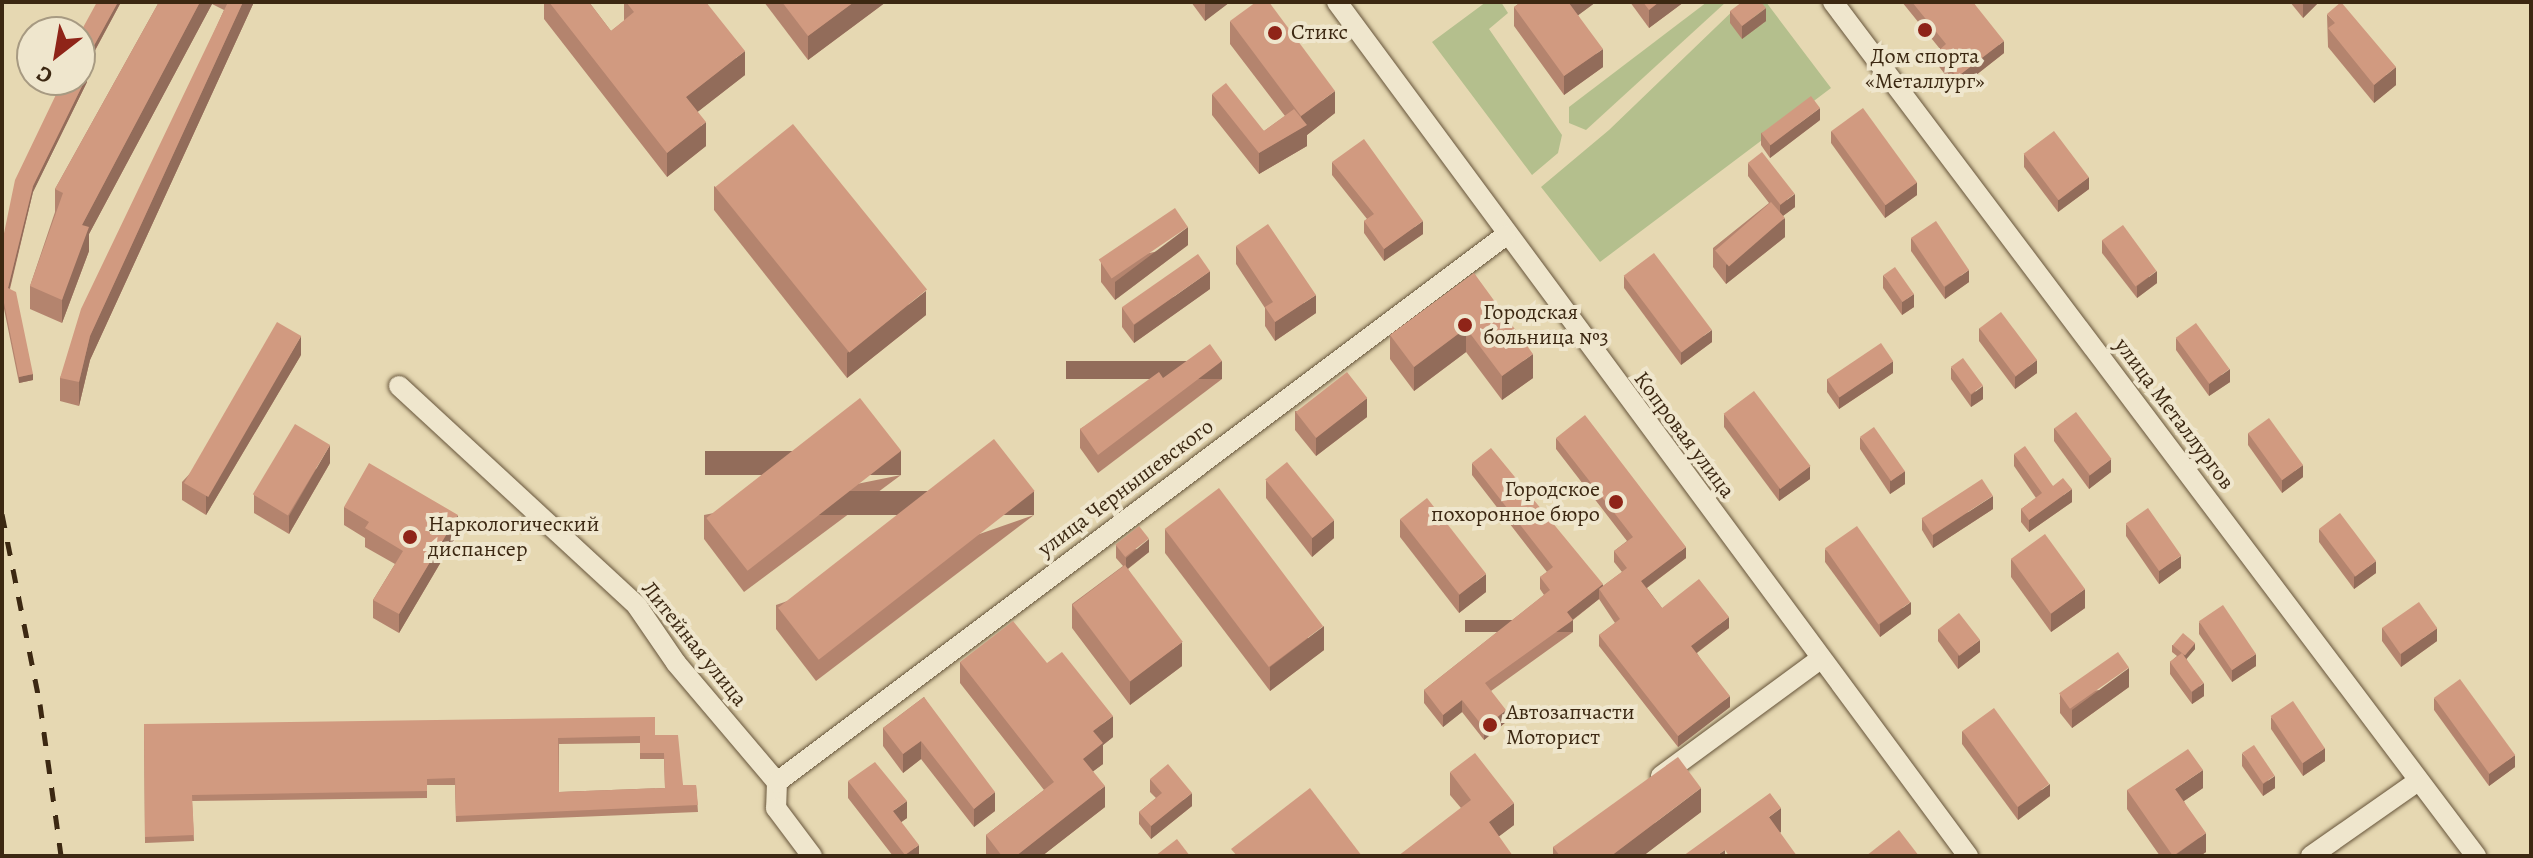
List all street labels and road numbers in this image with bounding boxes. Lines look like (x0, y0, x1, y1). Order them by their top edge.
street label: улица Металлургов (2108, 333, 2240, 495)
street label: Копровая улица (1628, 367, 1740, 503)
street label: улица Чернышевского (1033, 413, 1219, 563)
street label: Литейная улица (635, 576, 753, 712)

